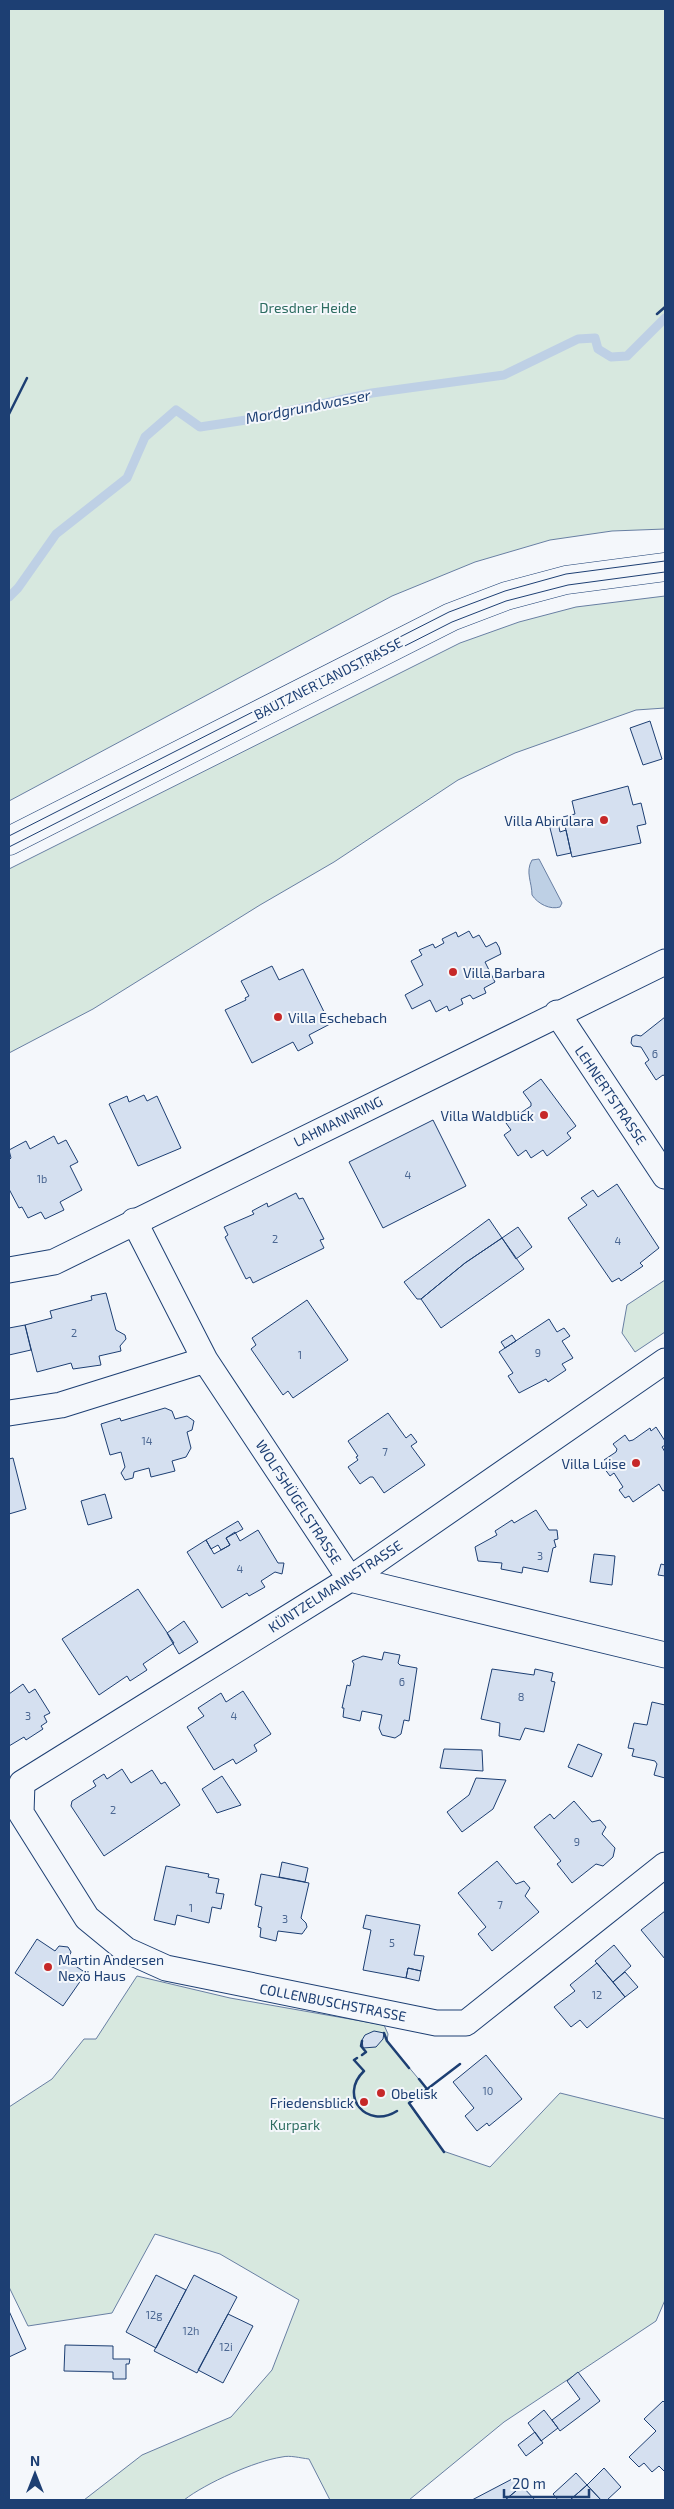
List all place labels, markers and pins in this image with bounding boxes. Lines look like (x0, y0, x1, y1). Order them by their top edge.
place label: Villa Abirulara (504, 812, 594, 829)
marker: Villa Abirulara (598, 814, 610, 826)
place label: Villa Barbara (463, 964, 545, 981)
marker: Villa Barbara (447, 966, 459, 978)
place label: Villa Eschebach (288, 1009, 387, 1026)
marker: Villa Eschebach (272, 1011, 284, 1023)
place label: Villa Waldblick (441, 1107, 534, 1124)
marker: Villa Waldblick (538, 1109, 550, 1121)
place label: Villa Luise (562, 1455, 626, 1472)
marker: Villa Luise (630, 1457, 642, 1469)
place label: Martin Andersen Nexö Haus (58, 1951, 164, 1984)
marker: Martin Andersen Nexö Haus (42, 1961, 54, 1973)
place label: Obelisk (391, 2085, 438, 2102)
marker: Obelisk (375, 2087, 387, 2099)
place label: Friedensblick (270, 2094, 354, 2111)
marker: Friedensblick (358, 2096, 370, 2108)

